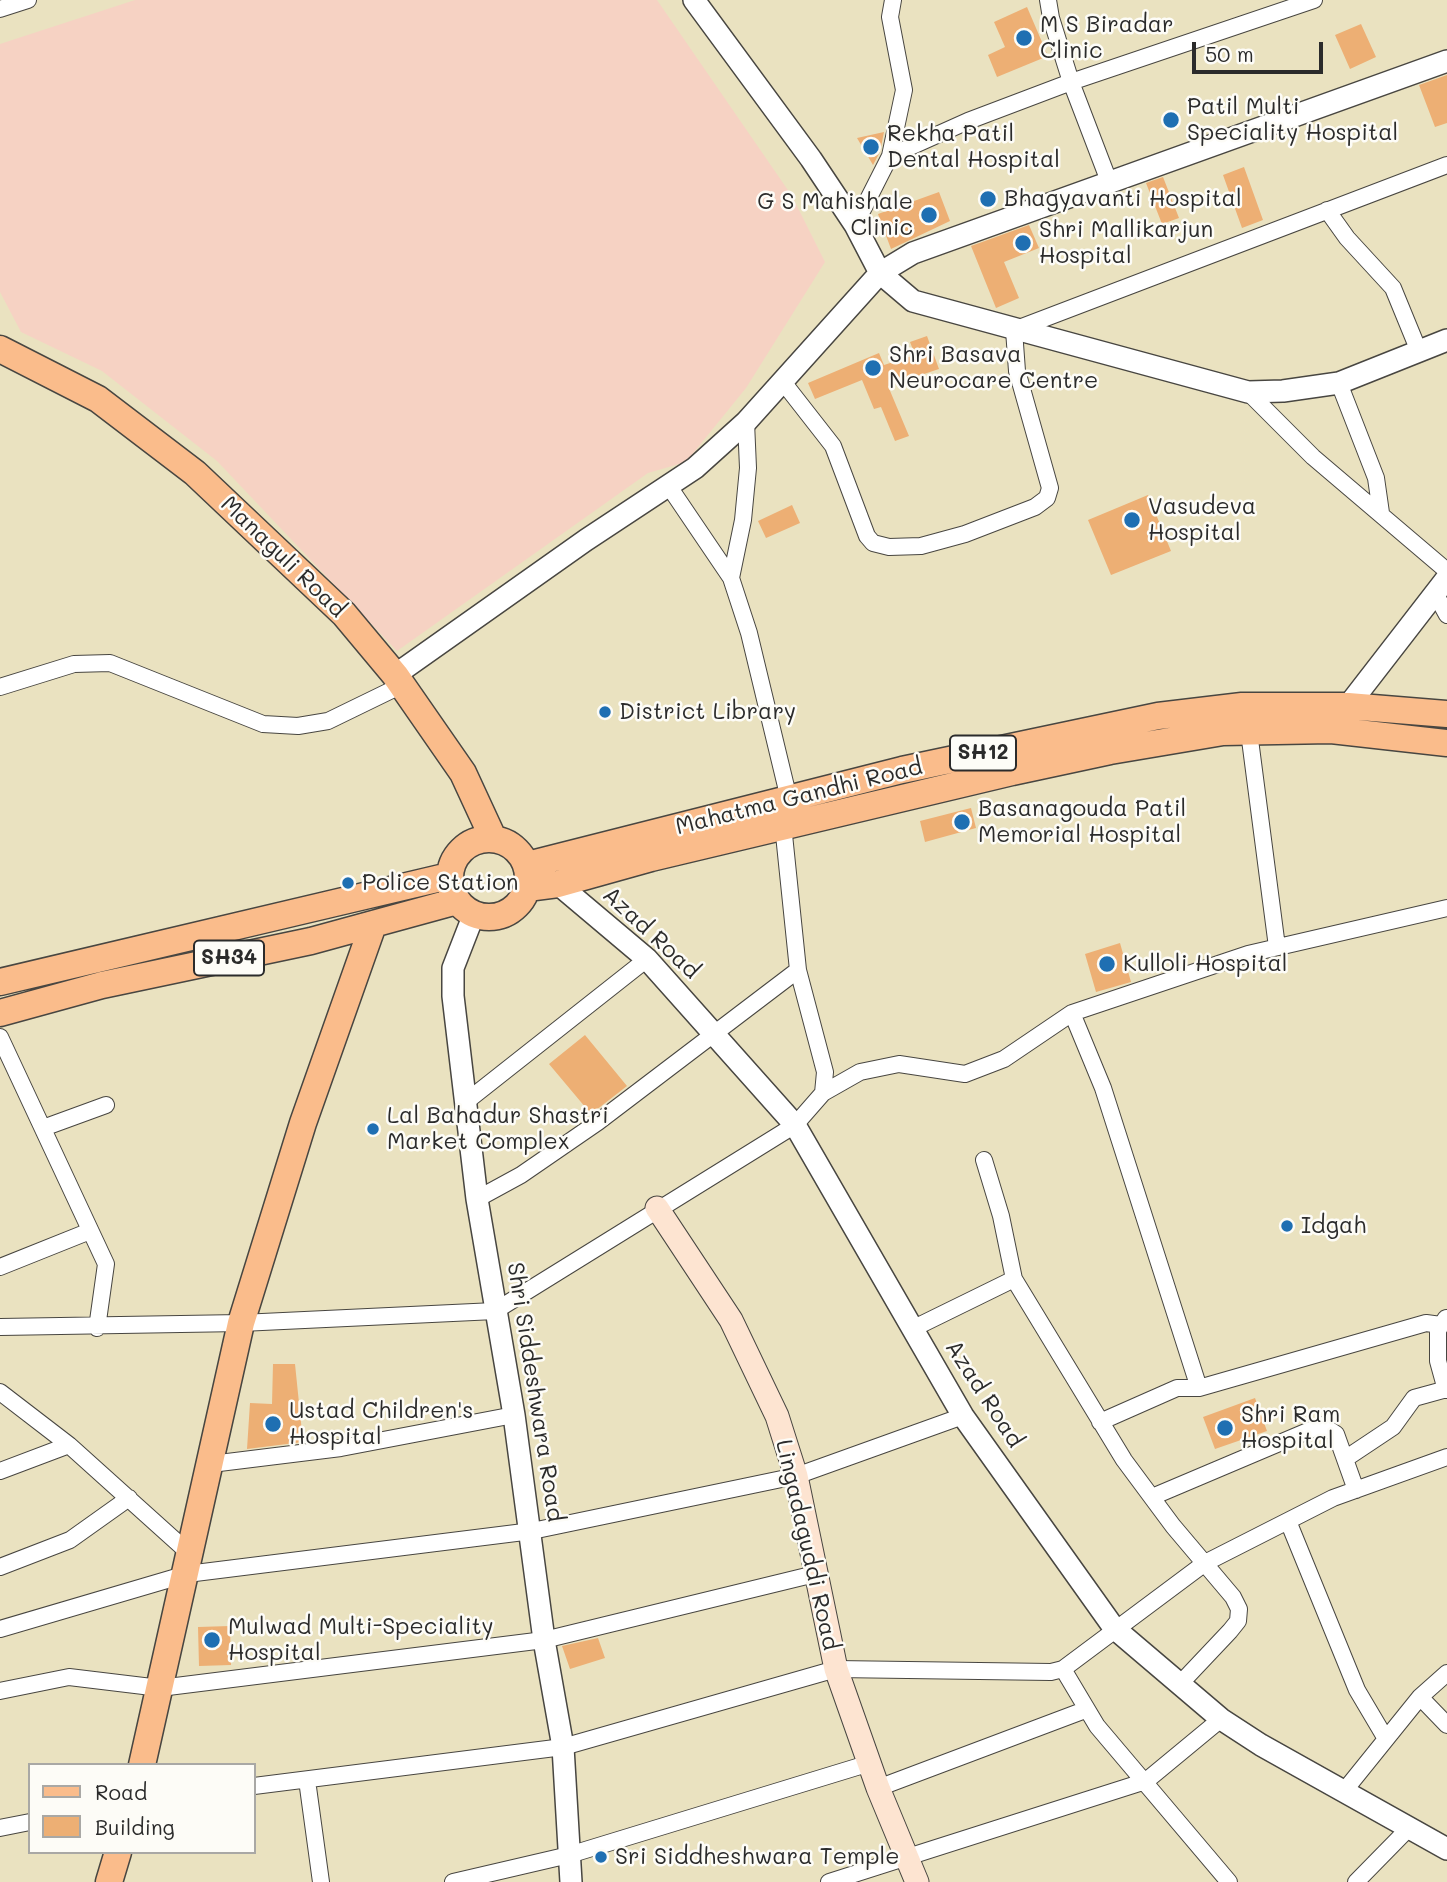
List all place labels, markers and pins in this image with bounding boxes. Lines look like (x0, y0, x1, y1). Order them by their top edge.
place label: M S Biradar Clinic (1040, 11, 1174, 65)
marker: M S Biradar Clinic (1014, 28, 1034, 48)
place label: Patil Multi Speciality Hospital (1187, 93, 1398, 147)
marker: Patil Multi Speciality Hospital (1161, 110, 1181, 130)
place label: Rekha Patil Dental Hospital (887, 120, 1060, 174)
marker: Rekha Patil Dental Hospital (861, 137, 881, 157)
place label: Bhagyavanti Hospital (1004, 185, 1242, 213)
place label: G S Mahishale Clinic (757, 188, 913, 242)
marker: Bhagyavanti Hospital (978, 189, 998, 209)
marker: G S Mahishale Clinic (919, 205, 939, 225)
place label: Shri Mallikarjun Hospital (1039, 216, 1213, 270)
marker: Shri Mallikarjun Hospital (1013, 233, 1033, 253)
place label: Shri Basava Neurocare Centre (889, 341, 1098, 395)
marker: Shri Basava Neurocare Centre (863, 358, 883, 378)
place label: Vasudeva Hospital (1148, 493, 1256, 547)
marker: Vasudeva Hospital (1122, 510, 1142, 530)
place label: District Library (619, 698, 796, 726)
marker: District Library (597, 704, 613, 720)
place label: Basanagouda Patil Memorial Hospital (978, 795, 1186, 849)
marker: Basanagouda Patil Memorial Hospital (952, 812, 972, 832)
place label: Police Station (362, 869, 519, 897)
marker: Police Station (340, 875, 356, 891)
place label: Kulloli Hospital (1123, 950, 1288, 978)
marker: Kulloli Hospital (1097, 954, 1117, 974)
place label: Lal Bahadur Shastri Market Complex (387, 1102, 609, 1156)
marker: Lal Bahadur Shastri Market Complex (365, 1121, 381, 1137)
place label: Idgah (1301, 1212, 1366, 1240)
marker: Idgah (1279, 1218, 1295, 1234)
place label: Ustad Children's Hospital (289, 1397, 473, 1451)
place label: Shri Ram Hospital (1241, 1401, 1340, 1455)
marker: Ustad Children's Hospital (263, 1414, 283, 1434)
marker: Shri Ram Hospital (1215, 1418, 1235, 1438)
place label: Mulwad Multi-Speciality Hospital (228, 1613, 494, 1667)
marker: Mulwad Multi-Speciality Hospital (202, 1630, 222, 1650)
place label: Sri Siddheshwara Temple (615, 1843, 899, 1871)
marker: Sri Siddheshwara Temple (593, 1849, 609, 1865)

